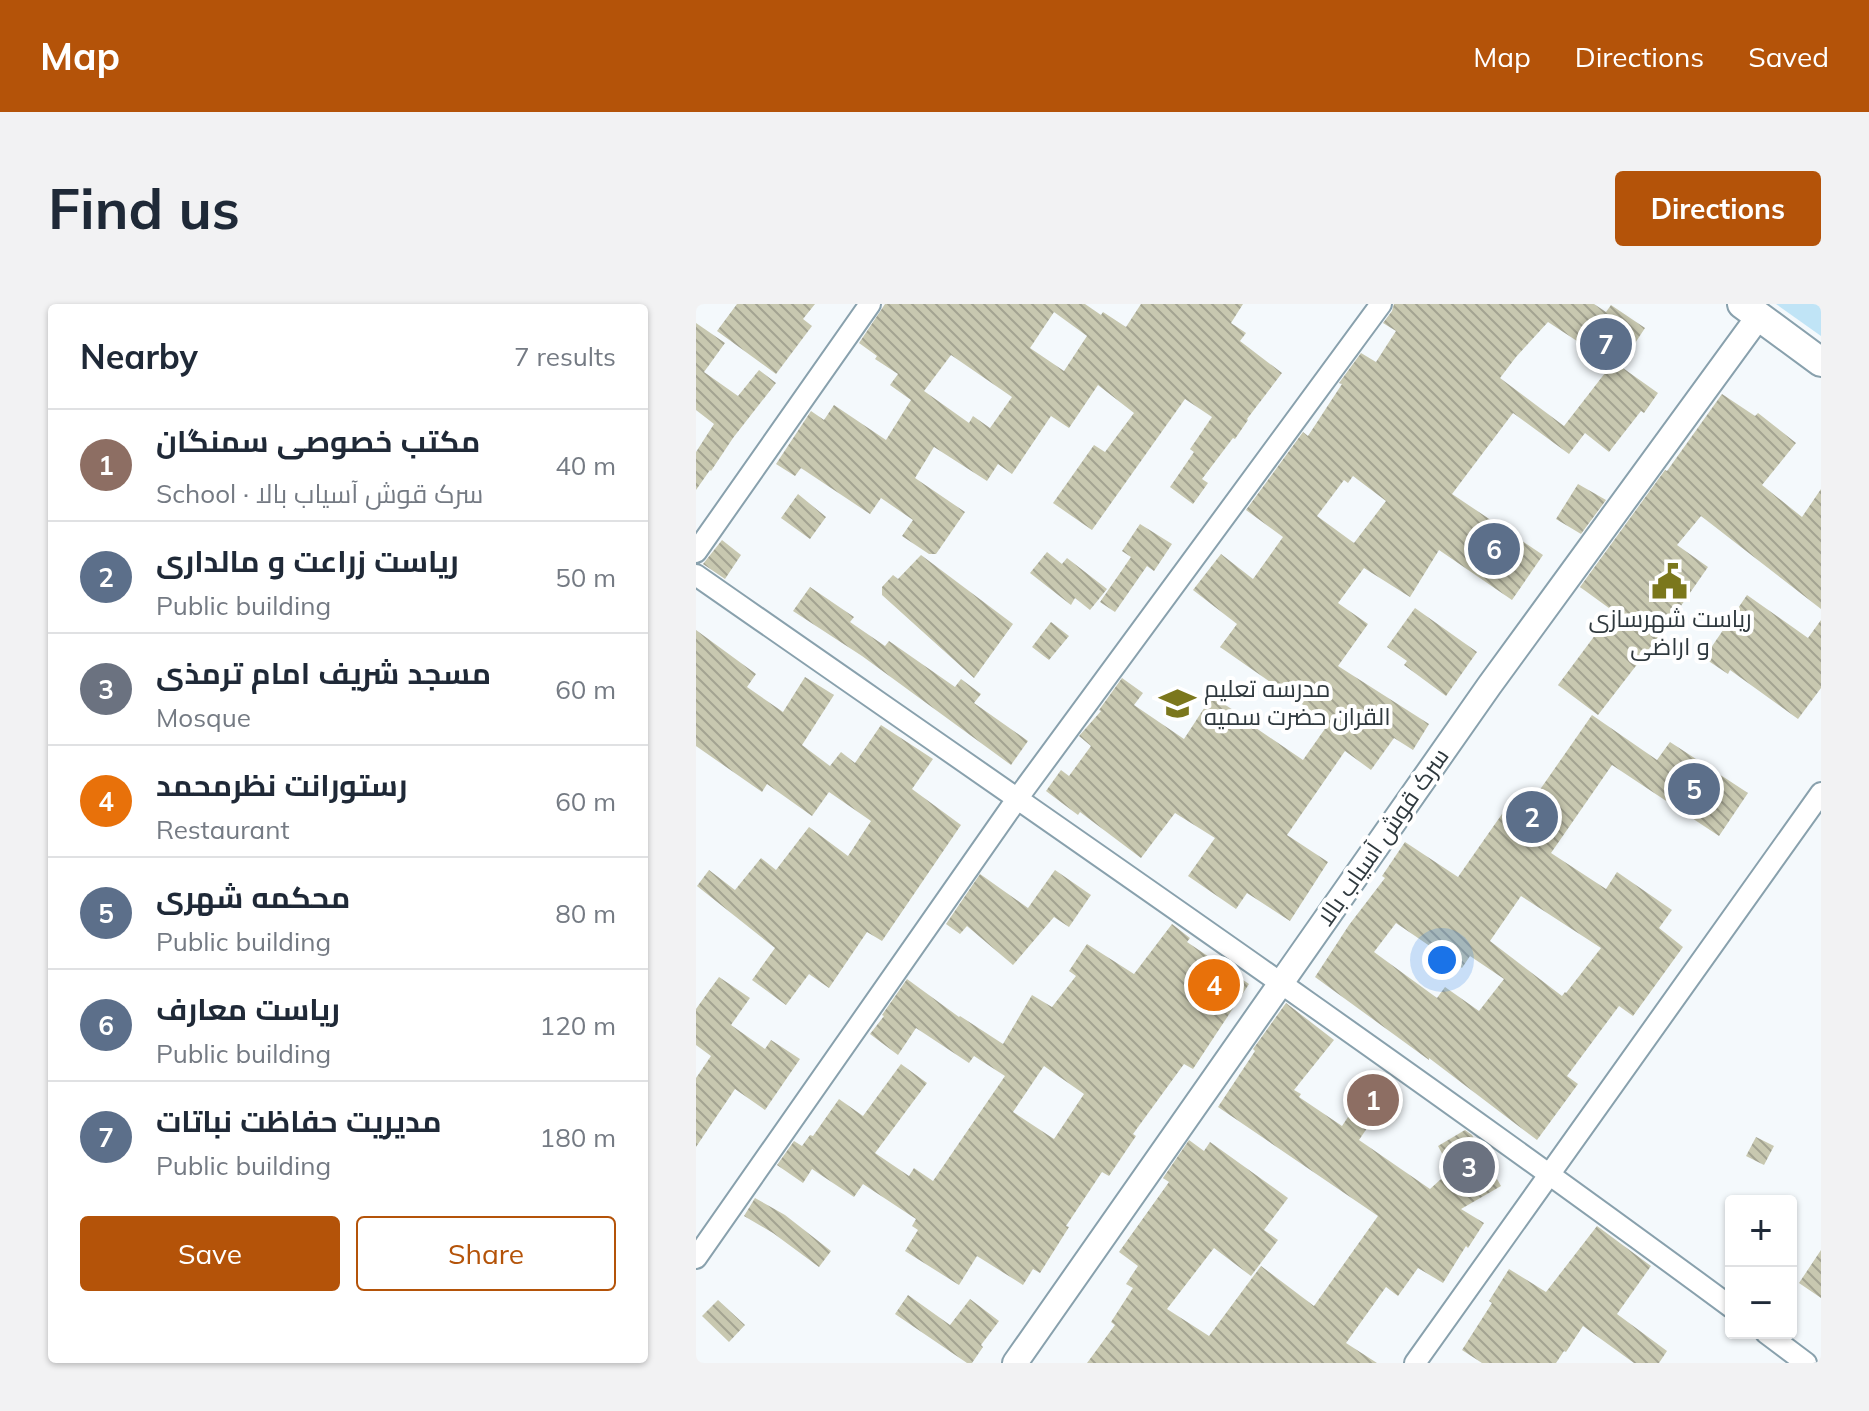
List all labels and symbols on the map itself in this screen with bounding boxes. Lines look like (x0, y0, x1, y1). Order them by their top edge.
pin: 7 (1580, 314, 1632, 374)
pin: 6 (1468, 519, 1520, 579)
public building icon: ریاست شهرسازی و اراضی (1651, 563, 1689, 601)
place label: ریاست شهرسازی و اراضی (1588, 603, 1752, 661)
place label: مدرسه تعلیم القران حضرت سمیه (1204, 673, 1391, 731)
school or university icon: مدرسه تعلیم القران حضرت سمیه (1159, 684, 1197, 722)
street label: سرک قوش آسیاب بالا (1310, 742, 1455, 931)
pin: 5 (1668, 759, 1720, 819)
pin: 2 (1506, 787, 1558, 847)
your location (1422, 940, 1462, 980)
pin: 4 (1188, 955, 1240, 1015)
pin: 1 (1347, 1070, 1399, 1130)
pin: 3 (1443, 1137, 1495, 1197)

